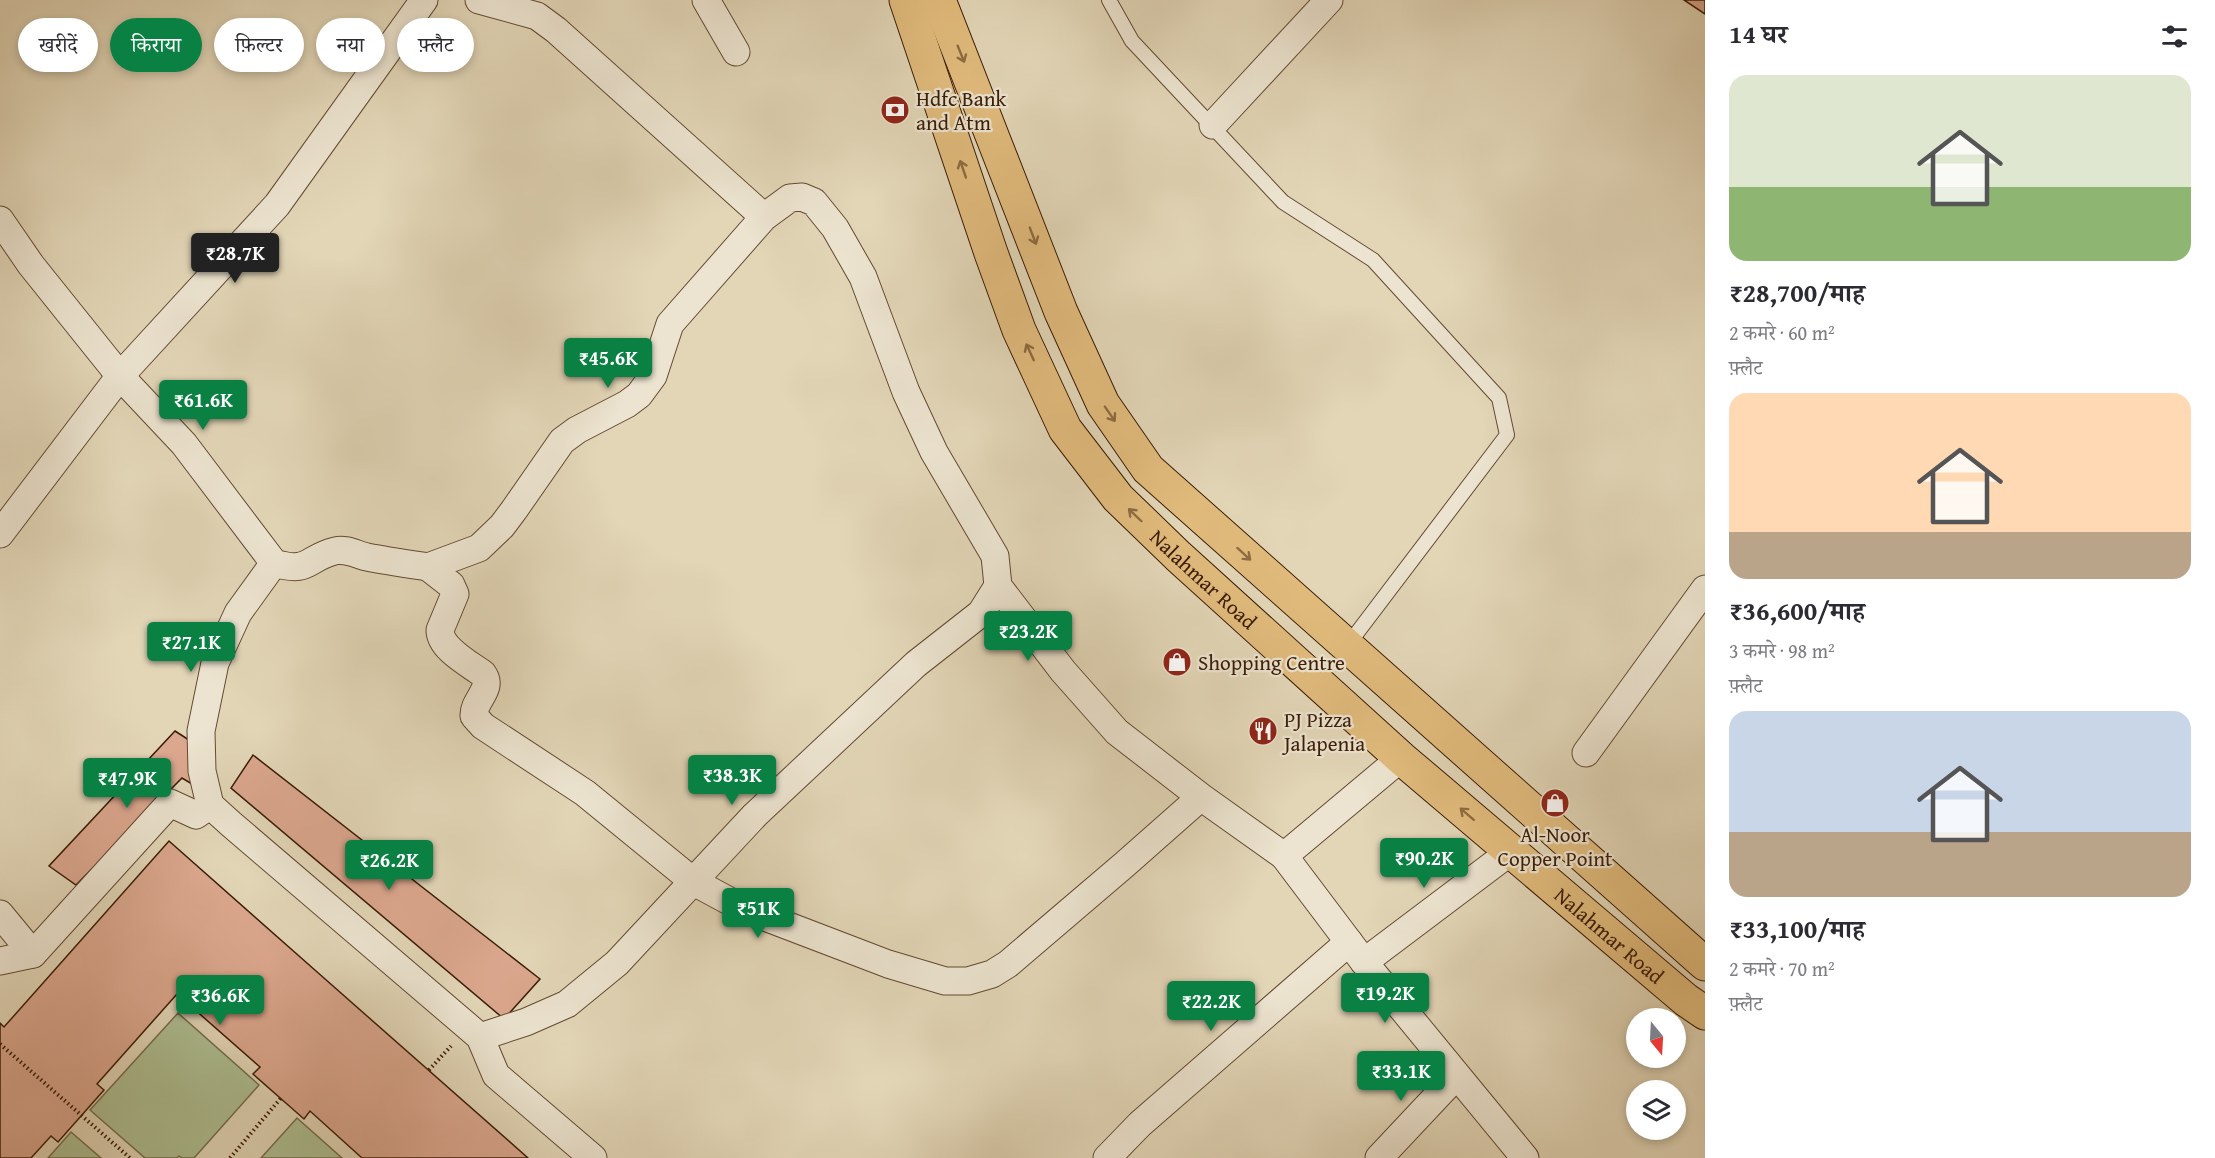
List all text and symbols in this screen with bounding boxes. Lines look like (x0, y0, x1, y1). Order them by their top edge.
text: 14 घर (1729, 14, 1787, 53)
chip: खरीदें (18, 18, 98, 72)
chip: किराया (110, 18, 202, 72)
chip: फ़िल्टर (214, 18, 304, 72)
chip: नया (316, 18, 385, 72)
chip: फ़्लैट (397, 18, 474, 72)
icon: filters (2158, 20, 2191, 53)
one-way arrow (956, 45, 967, 63)
place label: Hdfc Bank and Atm (916, 83, 1006, 138)
bank icon: Hdfc Bank and Atm (879, 94, 911, 126)
icon: home (1906, 114, 2014, 222)
one-way arrow (956, 160, 967, 179)
one-way arrow (1028, 226, 1039, 245)
pin: ₹28.7K (186, 233, 284, 284)
text: ₹28.7K (205, 238, 265, 267)
text: ₹28,700/माह (1729, 273, 1865, 312)
text: 2 कमरे · 60 m² (1729, 318, 1835, 347)
pin: ₹45.6K (559, 338, 657, 389)
text: ₹45.6K (578, 343, 638, 372)
one-way arrow (1023, 344, 1035, 362)
text: फ़्लैट (1729, 353, 1762, 382)
pin: ₹61.6K (154, 380, 252, 431)
text: ₹61.6K (173, 385, 233, 414)
one-way arrow (1104, 406, 1116, 422)
icon: home (1906, 432, 2014, 540)
one-way arrow (1127, 507, 1142, 522)
street label: Nalahmar Road (1143, 522, 1265, 637)
one-way arrow (1237, 547, 1252, 561)
text: ₹36,600/माह (1729, 591, 1865, 630)
pin: ₹23.2K (979, 611, 1077, 662)
text: ₹23.2K (998, 616, 1058, 645)
pin: ₹27.1K (142, 622, 240, 673)
text: ₹27.1K (161, 627, 221, 656)
text: 3 कमरे · 98 m² (1729, 636, 1835, 665)
shop icon: Shopping Centre (1161, 646, 1193, 678)
place label: Shopping Centre (1198, 647, 1345, 678)
text: फ़्लैट (1729, 671, 1762, 700)
place label: PJ Pizza Jalapenia (1281, 704, 1365, 759)
restaurant icon: PJ Pizza Jalapenia (1247, 715, 1279, 747)
icon: home (1906, 750, 2014, 858)
pin: ₹38.3K (683, 755, 781, 806)
pin: ₹47.9K (78, 758, 176, 809)
text: ₹38.3K (702, 760, 762, 789)
text: ₹47.9K (97, 763, 157, 792)
shop icon: Al-Noor Copper Point (1539, 787, 1571, 819)
one-way arrow (1460, 807, 1475, 821)
place label: Al-Noor Copper Point (1497, 819, 1613, 874)
pin: ₹90.2K (1375, 838, 1473, 889)
pin: ₹26.2K (340, 840, 438, 891)
text: ₹90.2K (1394, 843, 1454, 872)
text: ₹26.2K (359, 845, 419, 874)
street label: Nalahmar Road (1548, 879, 1672, 991)
pin: ₹51K (722, 888, 794, 939)
text: ₹51K (736, 893, 780, 922)
text: ₹33,100/माह (1729, 909, 1865, 948)
text: 2 कमरे · 70 m² (1729, 954, 1835, 983)
pin: ₹19.2K (1336, 973, 1434, 1024)
pin: ₹36.6K (171, 975, 269, 1026)
text: ₹19.2K (1355, 978, 1415, 1007)
text: ₹36.6K (190, 980, 250, 1009)
pin: ₹22.2K (1162, 981, 1260, 1032)
text: ₹22.2K (1181, 986, 1241, 1015)
text: फ़्लैट (1729, 989, 1762, 1018)
north arrow (1626, 1008, 1686, 1068)
map controls (1626, 1008, 1686, 1140)
pin: ₹33.1K (1352, 1051, 1450, 1102)
text: ₹33.1K (1371, 1056, 1431, 1085)
button: layers (1626, 1080, 1686, 1140)

